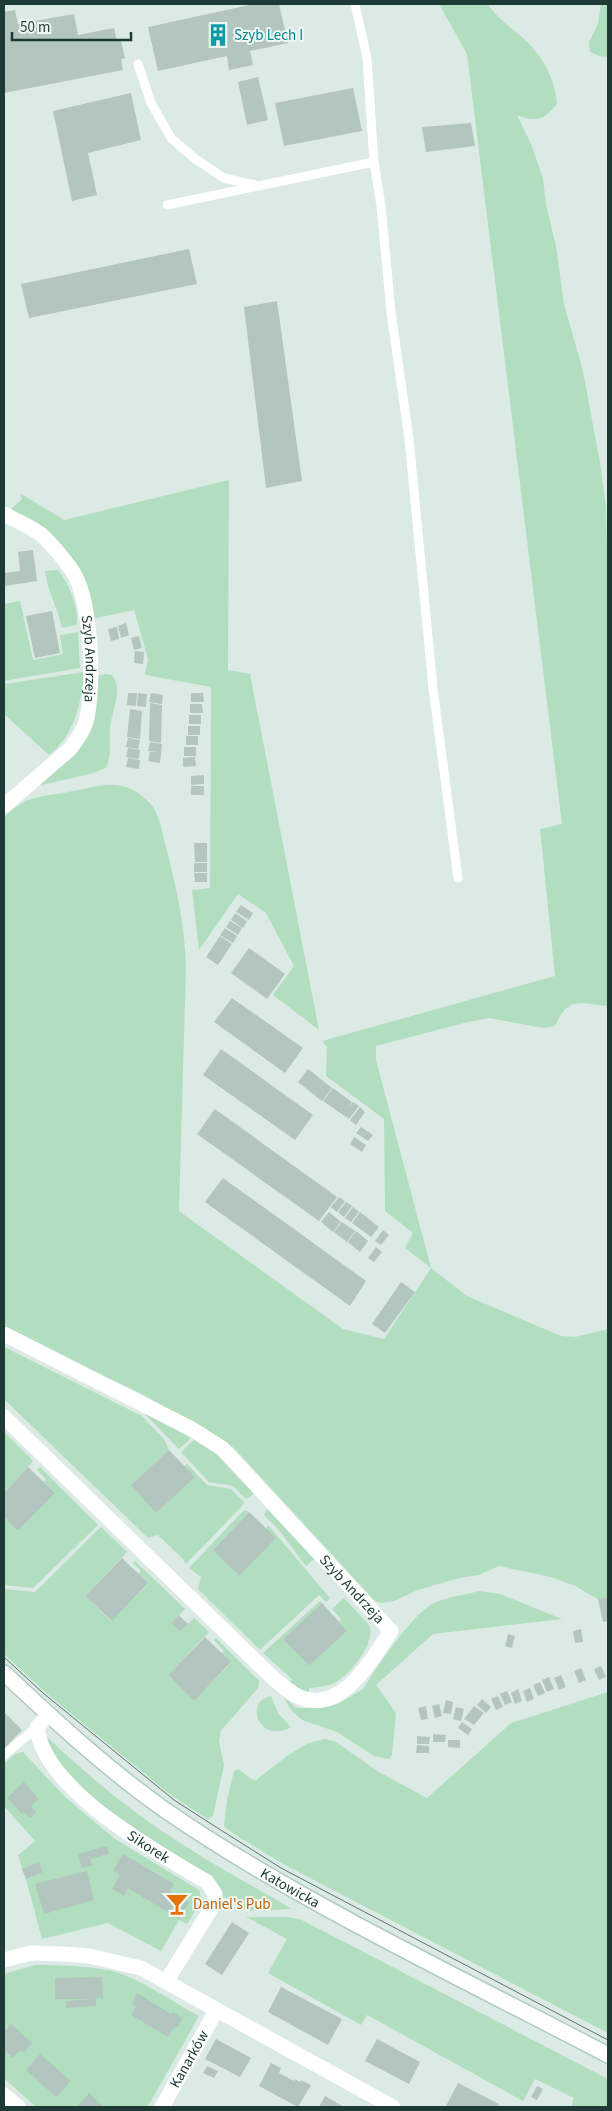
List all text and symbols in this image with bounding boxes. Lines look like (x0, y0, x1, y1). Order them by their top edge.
scale bar (12, 10, 131, 42)
text: 50 m (20, 17, 50, 38)
building icon: Szyb Lech I (205, 22, 231, 48)
place label: Szyb Lech I (234, 25, 303, 46)
street label: Szyb Andrzeja (76, 614, 101, 703)
street label: Szyb Andrzeja (314, 1550, 389, 1629)
street label: Sikorek (123, 1825, 174, 1869)
street label: Katowicka (256, 1863, 323, 1913)
bar icon: Daniel's Pub (164, 1891, 190, 1917)
place label: Daniel's Pub (193, 1894, 271, 1915)
street label: Kanarków (165, 2026, 214, 2092)

